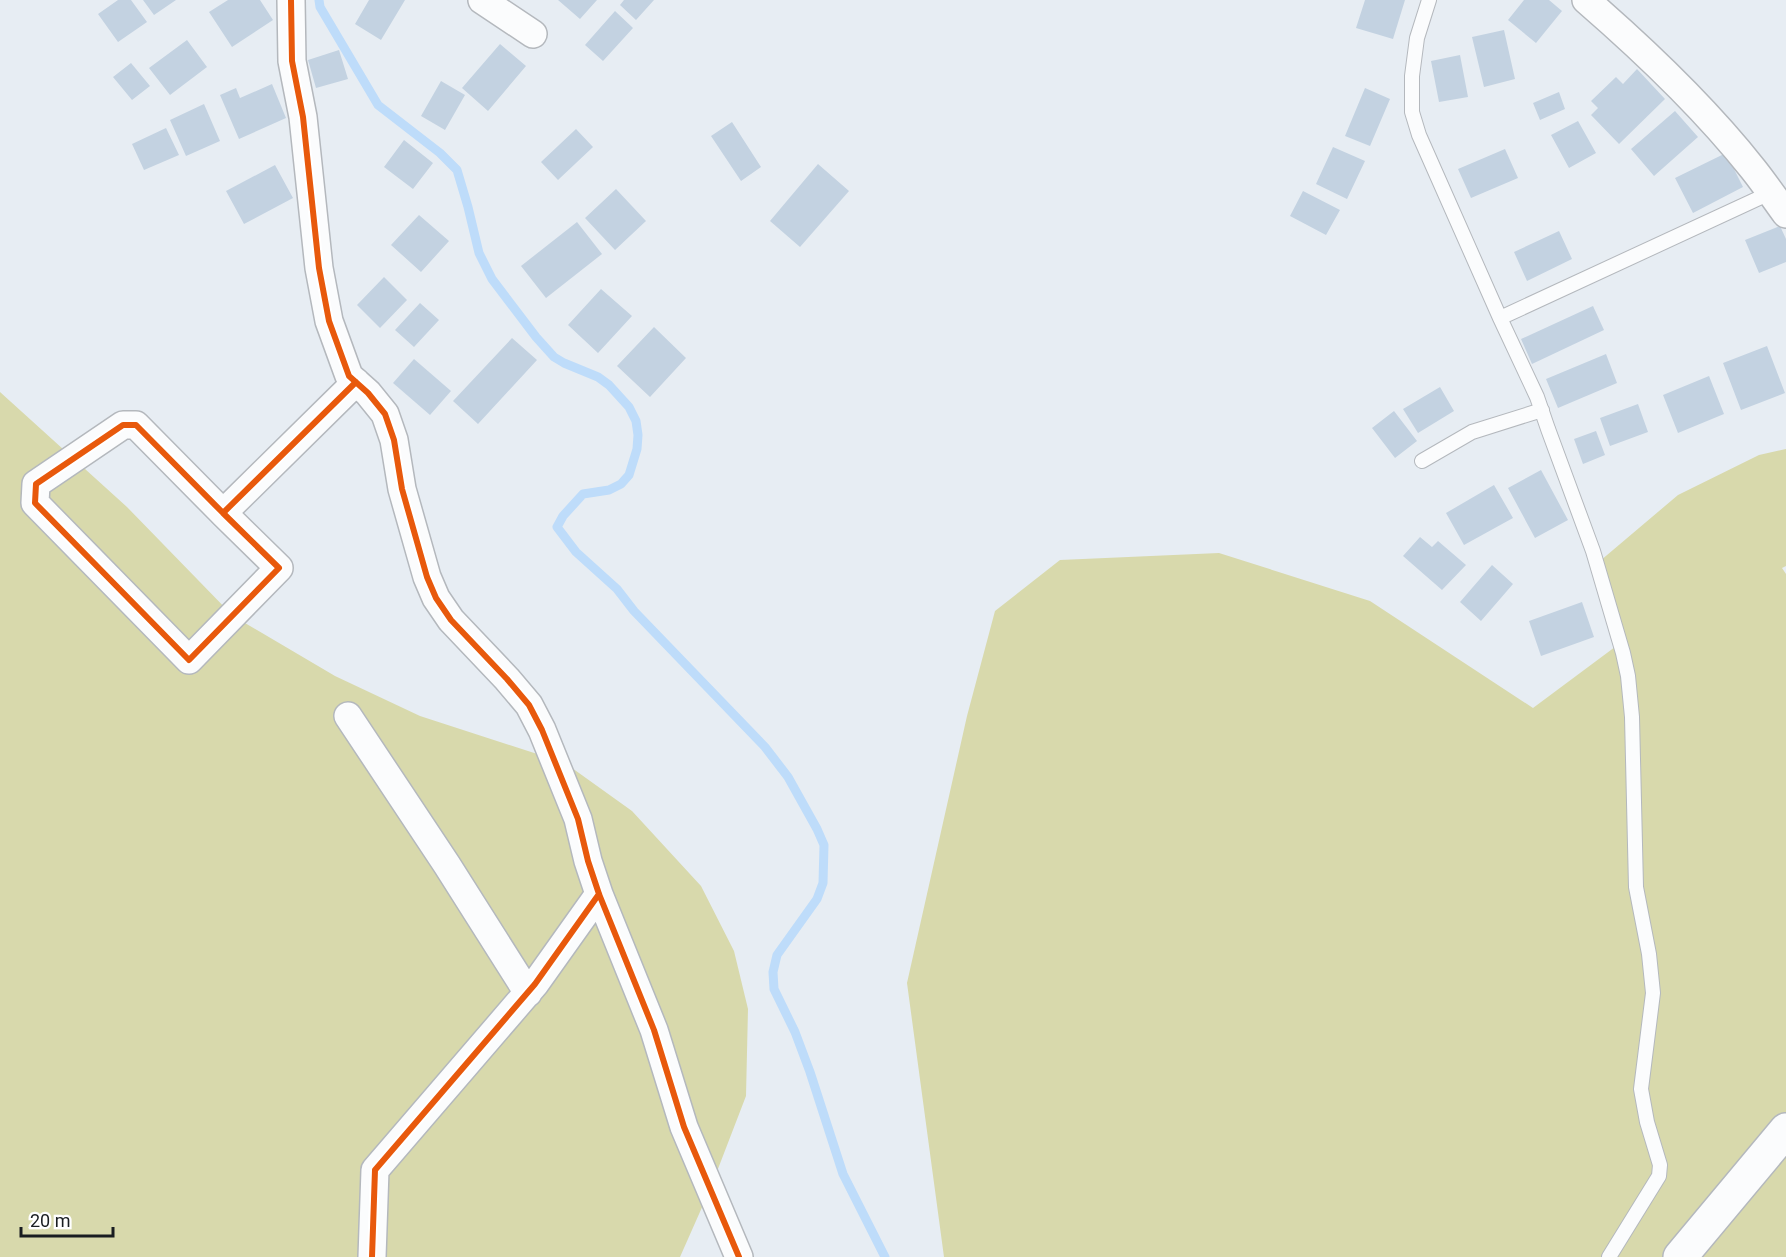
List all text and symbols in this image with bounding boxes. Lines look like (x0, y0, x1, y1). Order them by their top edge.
scale bar (21, 1200, 112, 1238)
text: 20 m (30, 1210, 70, 1231)

